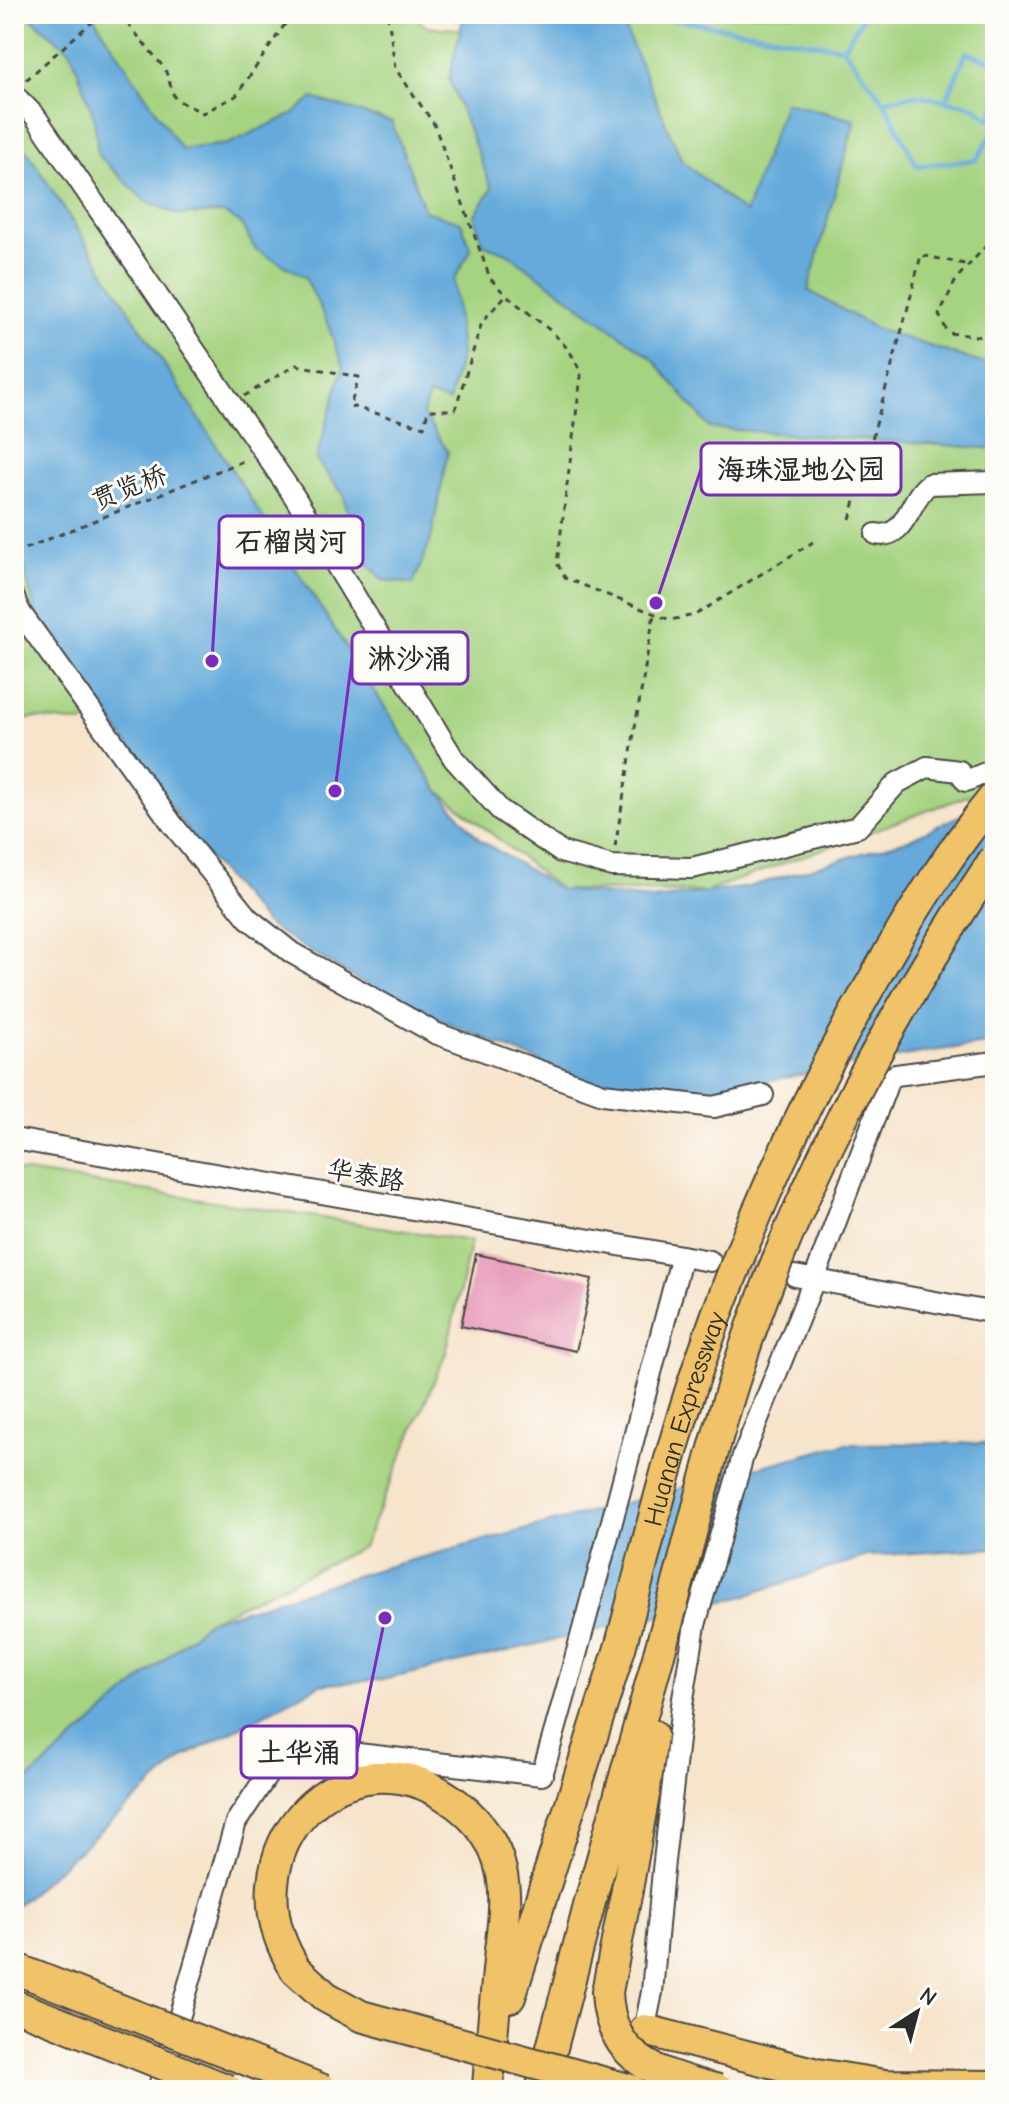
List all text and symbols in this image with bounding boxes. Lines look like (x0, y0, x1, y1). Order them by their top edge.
callout: 海珠湿地公园 (701, 443, 901, 495)
text: 海珠湿地公园 (717, 454, 885, 486)
street label: 贯览桥 (88, 459, 171, 516)
callout: 石榴岗河 (219, 516, 363, 568)
text: 石榴岗河 (235, 526, 347, 558)
callout: 淋沙涌 (352, 632, 468, 684)
text: 淋沙涌 (368, 643, 452, 675)
street label: 华泰路 (325, 1154, 407, 1198)
street label: Huanan Expressway (638, 1307, 733, 1530)
callout: 土华涌 (241, 1726, 357, 1778)
text: 土华涌 (257, 1737, 341, 1769)
north arrow (877, 1972, 957, 2052)
text: N (915, 1982, 942, 2011)

